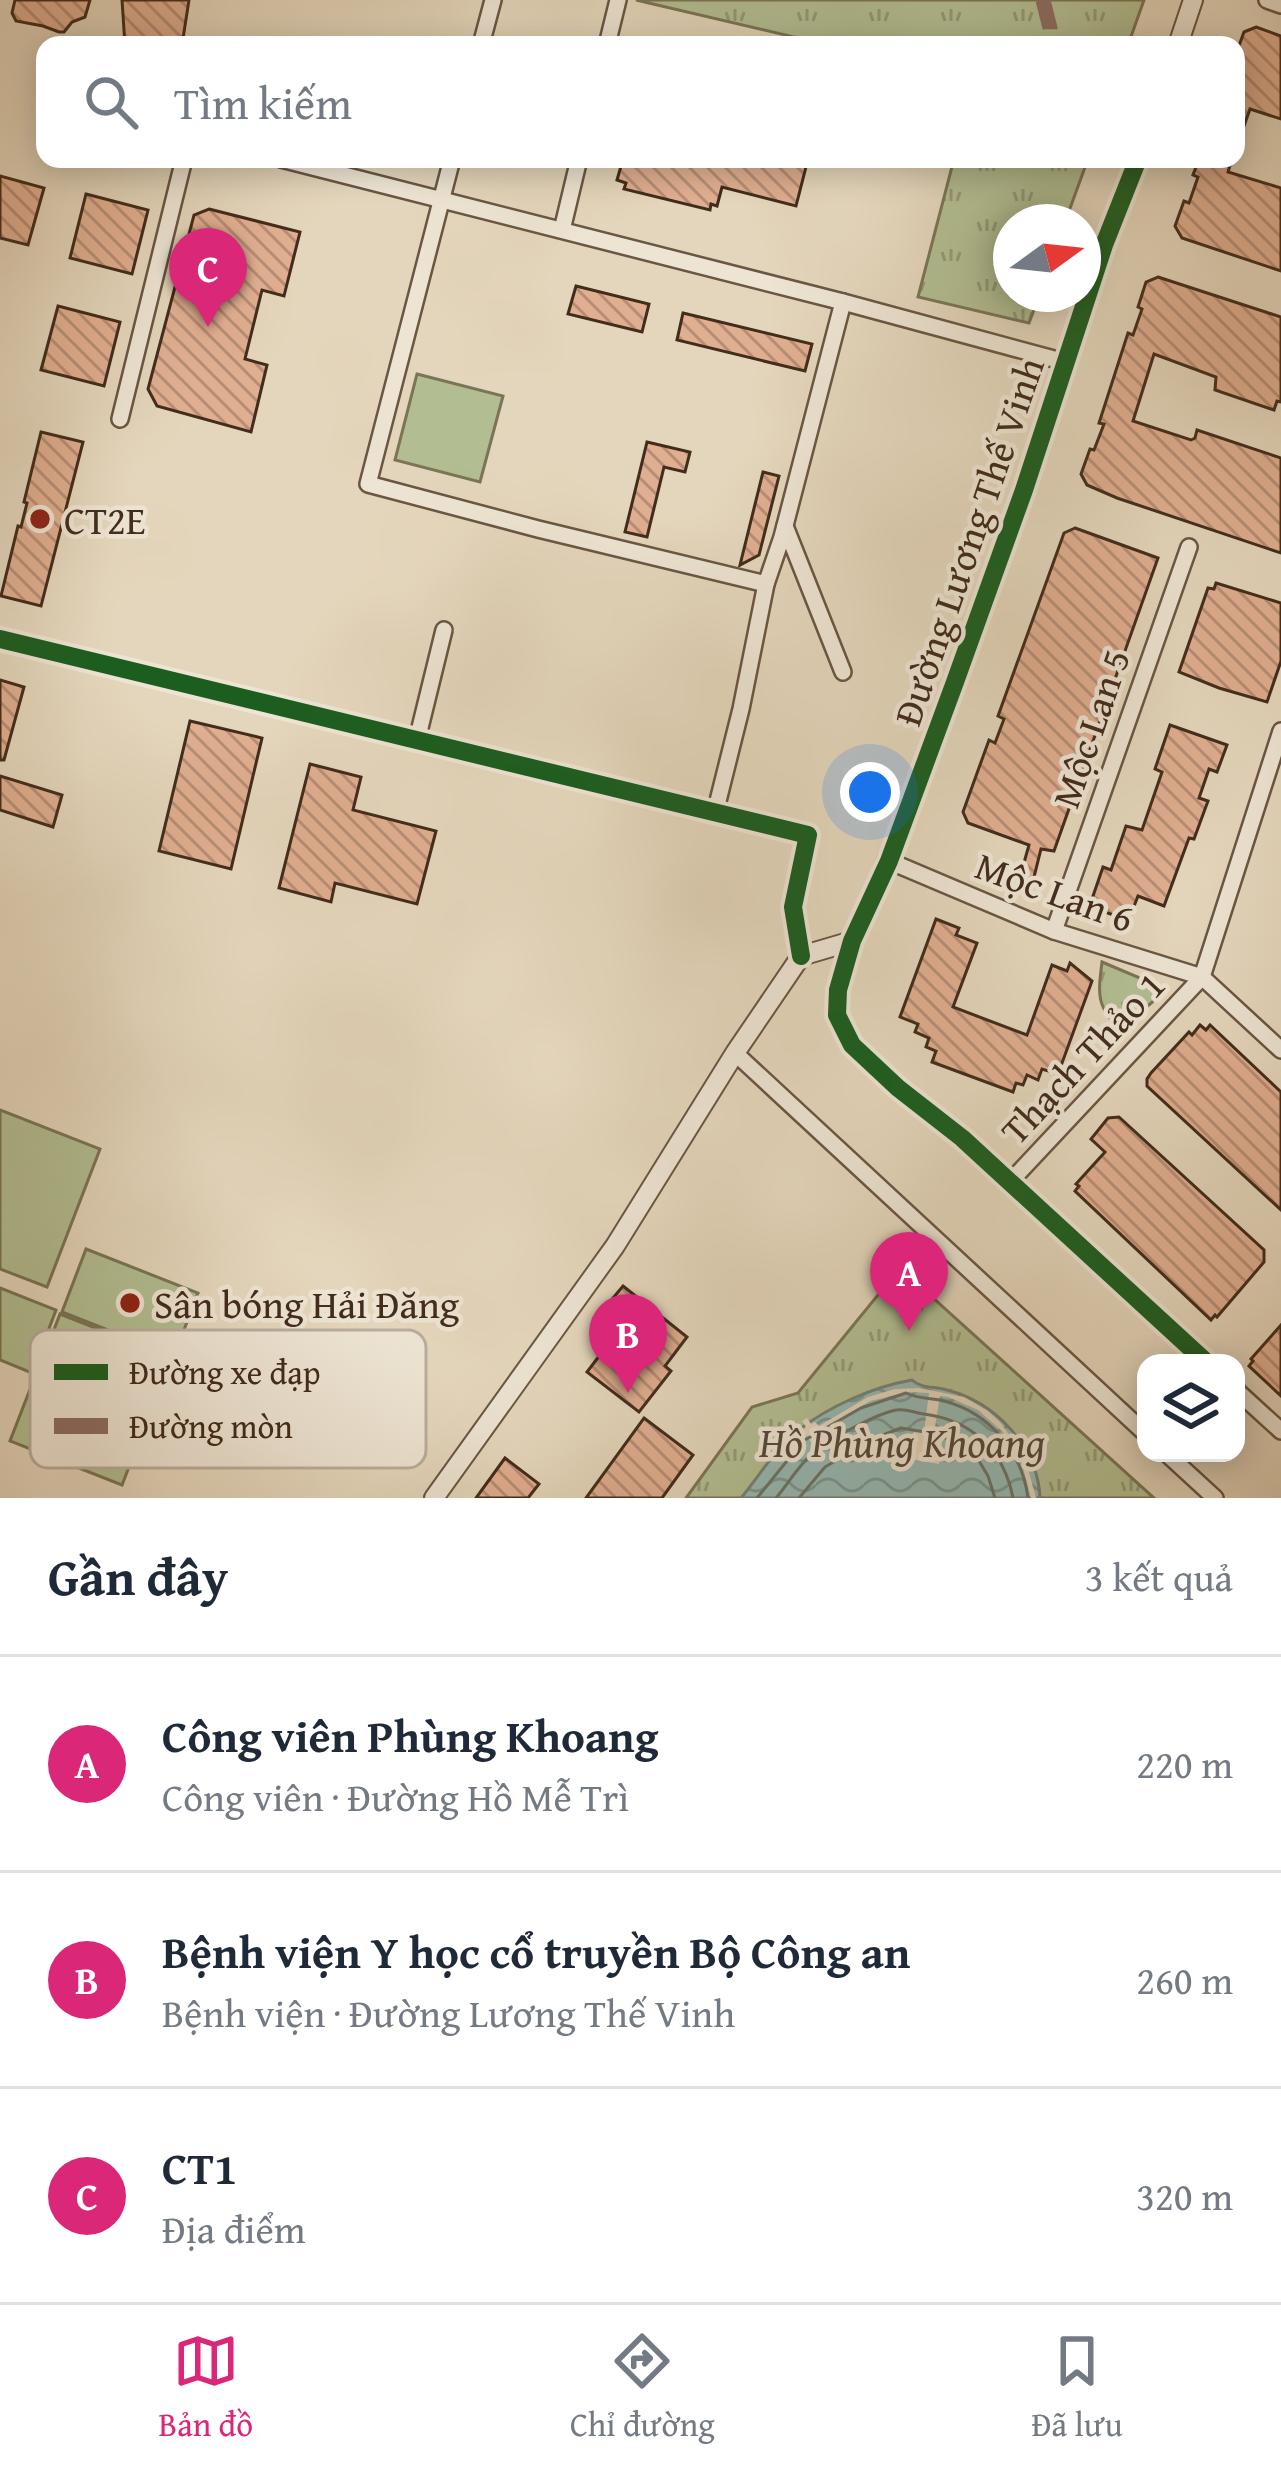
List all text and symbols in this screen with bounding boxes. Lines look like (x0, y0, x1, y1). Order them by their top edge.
search box (36, 36, 1245, 168)
icon: search (78, 69, 144, 135)
text: Tìm kiếm (174, 70, 352, 135)
north arrow (993, 204, 1101, 312)
pin: C (169, 228, 247, 327)
street label: Đường Lương Thế Vinh (878, 349, 1058, 733)
place label: CT2E (64, 491, 146, 548)
marker: CT2E (27, 506, 53, 532)
street label: Mộc Lan 5 (1036, 641, 1144, 815)
your location (840, 762, 900, 822)
street label: Mộc Lan 6 (968, 836, 1142, 946)
street label: Thạch Thảo 1 (987, 958, 1177, 1156)
pin: A (870, 1232, 948, 1331)
place label: Sân bóng Hải Đăng (154, 1275, 460, 1332)
marker: Sân bóng Hải Đăng (117, 1290, 143, 1316)
pin: B (589, 1294, 667, 1393)
legend (30, 1330, 426, 1468)
text: Đường xe đạp (129, 1348, 321, 1396)
map controls (1137, 1354, 1245, 1462)
button: layers (1137, 1354, 1245, 1462)
text: Đường mòn (129, 1402, 293, 1450)
water label: Hồ Phùng Khoang (758, 1411, 1045, 1472)
text: Gần đây (48, 1539, 228, 1614)
text: 3 kết quả (1085, 1548, 1233, 1605)
text: Công viên Phùng Khoang (162, 1703, 658, 1768)
text: A (75, 1735, 99, 1792)
text: 220 m (1136, 1735, 1233, 1792)
text: Công viên · Đường Hồ Mễ Trì (162, 1768, 629, 1825)
text: Bệnh viện Y học cổ truyền Bộ Công an (162, 1919, 910, 1984)
text: B (75, 1951, 99, 2008)
text: 260 m (1136, 1951, 1233, 2008)
text: Bệnh viện · Đường Lương Thế Vinh (162, 1984, 735, 2041)
text: CT1 (162, 2135, 237, 2200)
text: C (76, 2167, 98, 2224)
text: 320 m (1136, 2167, 1233, 2224)
text: Địa điểm (162, 2200, 306, 2257)
tab: Bản đồ (158, 2328, 253, 2448)
tab: Chỉ đường (570, 2328, 715, 2448)
tab: Đã lưu (1032, 2328, 1123, 2448)

